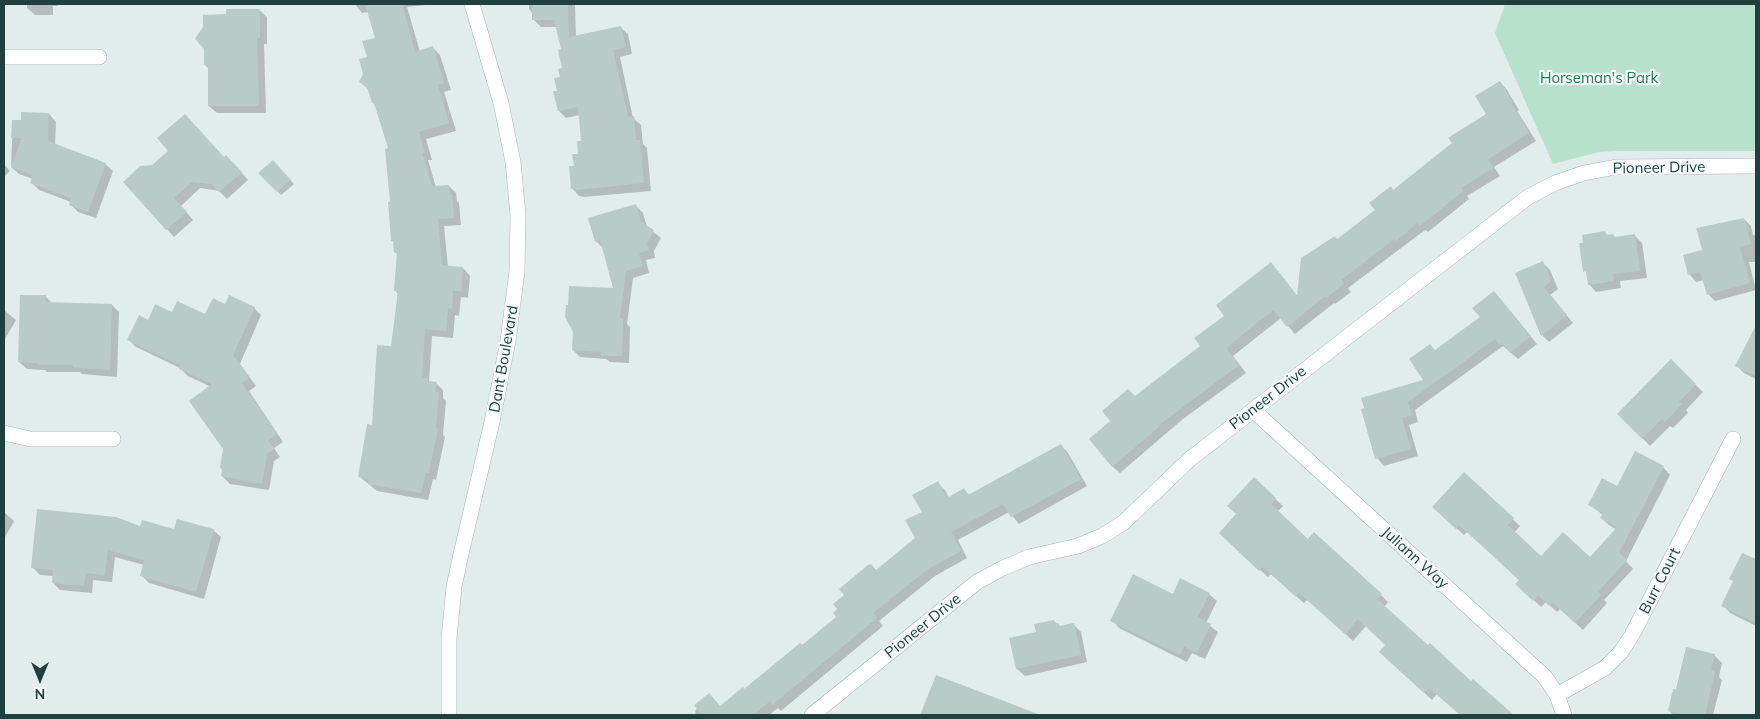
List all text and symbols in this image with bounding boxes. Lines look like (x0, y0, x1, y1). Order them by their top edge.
park label: Horseman's Park (1540, 69, 1658, 87)
street label: Pioneer Drive (1613, 158, 1705, 178)
street label: Dant Boulevard (486, 304, 522, 414)
street label: Pioneer Drive (1226, 362, 1310, 434)
street label: Juliann Way (1378, 523, 1452, 593)
street label: Burr Court (1636, 545, 1684, 617)
street label: Pioneer Drive (881, 590, 965, 662)
north arrow (15, 654, 65, 704)
text: N (35, 685, 45, 703)

